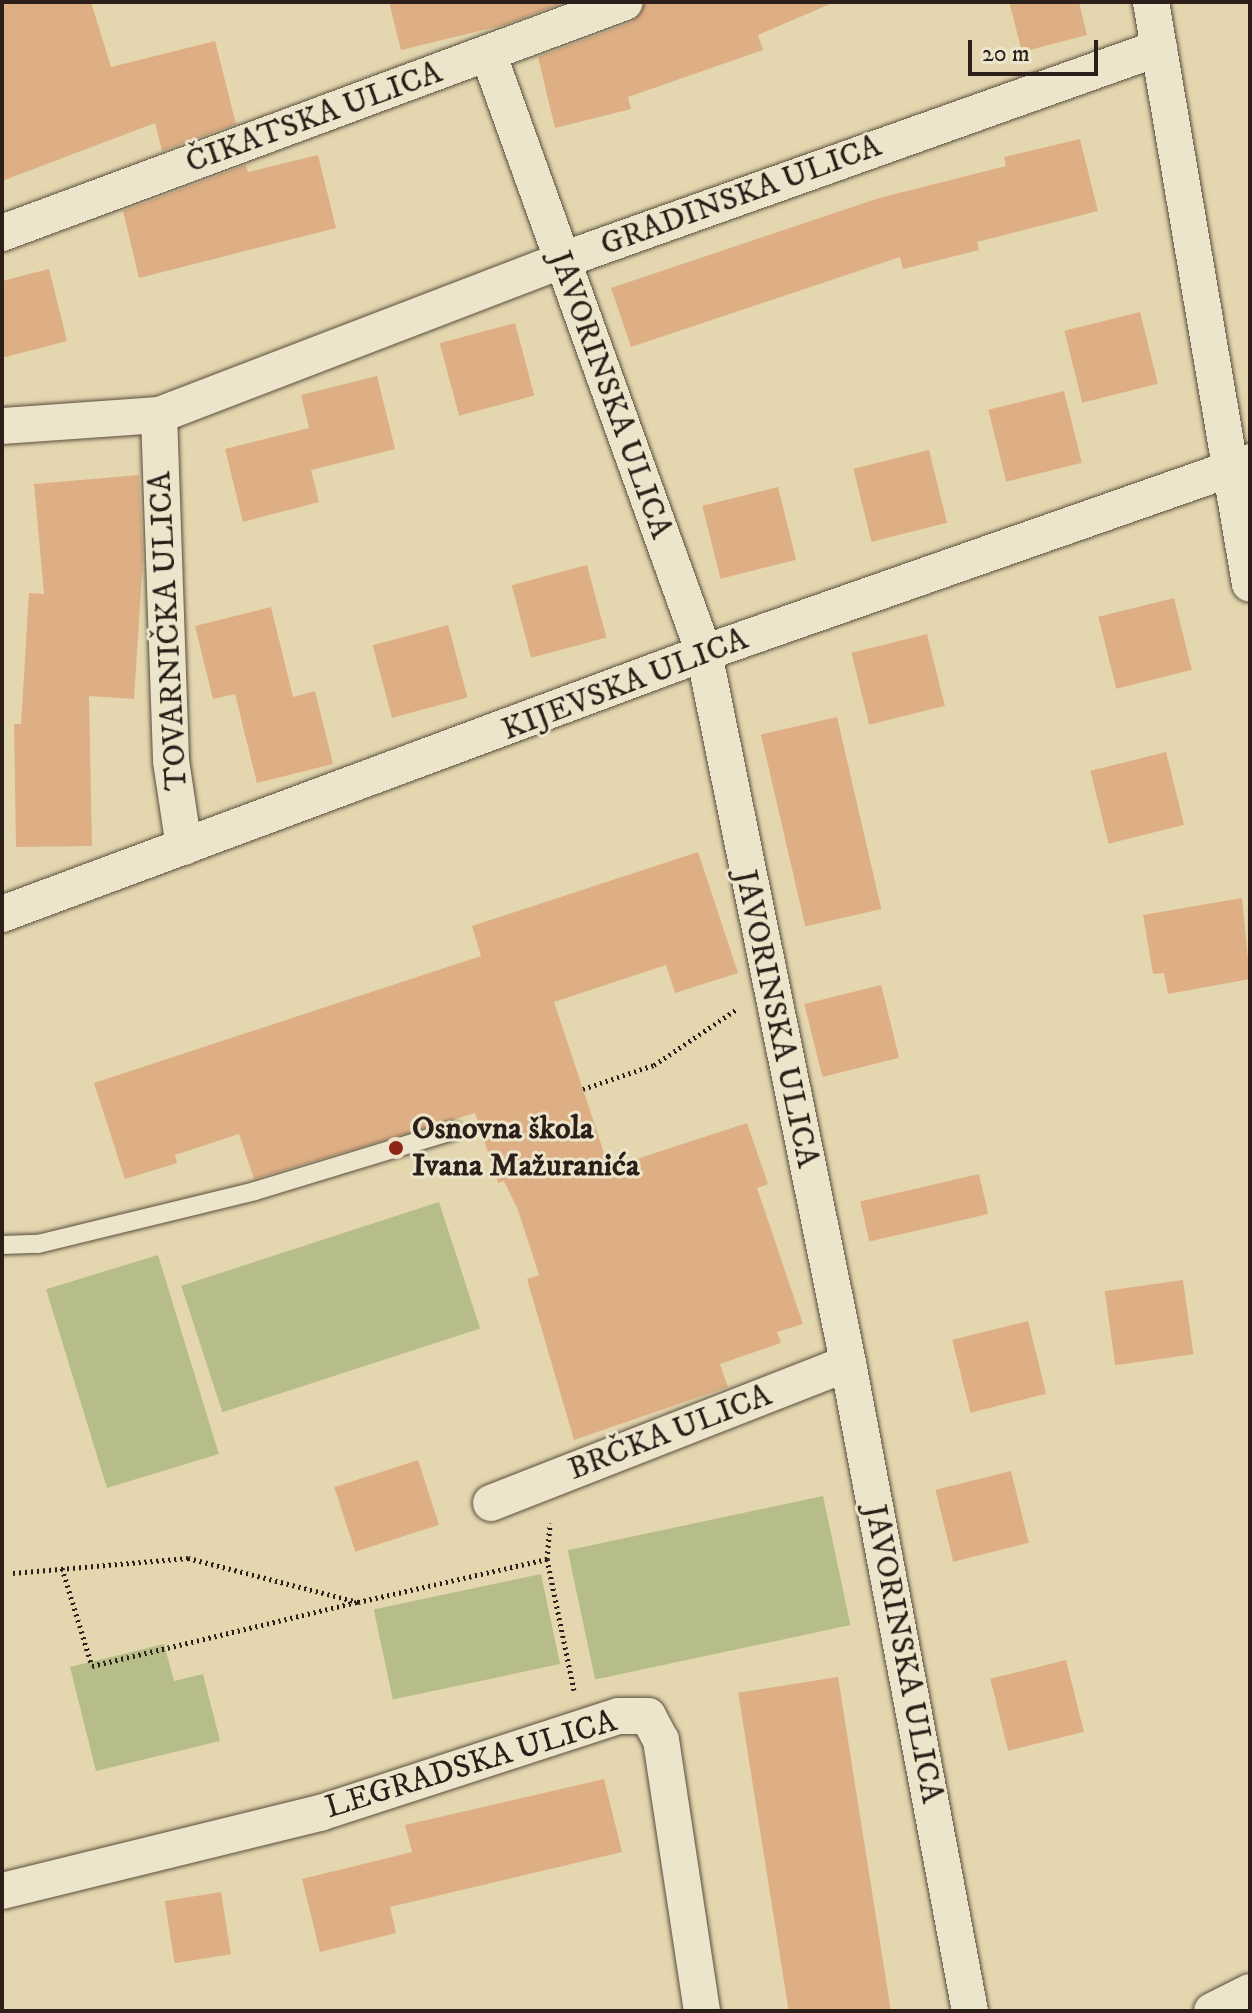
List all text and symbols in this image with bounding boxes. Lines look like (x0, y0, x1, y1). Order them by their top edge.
scale bar (972, 24, 1102, 74)
text: 20 m (982, 39, 1030, 69)
street label: ČIKATSKA ULICA (181, 54, 447, 182)
street label: GRADINSKA ULICA (596, 127, 886, 265)
street label: JAVORINSKA ULICA (540, 246, 680, 544)
street label: TOVARNIČKA ULICA (141, 470, 197, 792)
street label: KIJEVSKA ULICA (497, 620, 753, 750)
street label: JAVORINSKA ULICA (726, 867, 826, 1171)
place label: Osnovna škola Ivana Mažuranića (412, 1111, 639, 1186)
marker: Osnovna škola Ivana Mažuranića (387, 1139, 405, 1157)
street label: BRČKA ULICA (563, 1377, 777, 1489)
street label: JAVORINSKA ULICA (855, 1502, 951, 1806)
street label: LEGRADSKA ULICA (321, 1702, 621, 1828)

